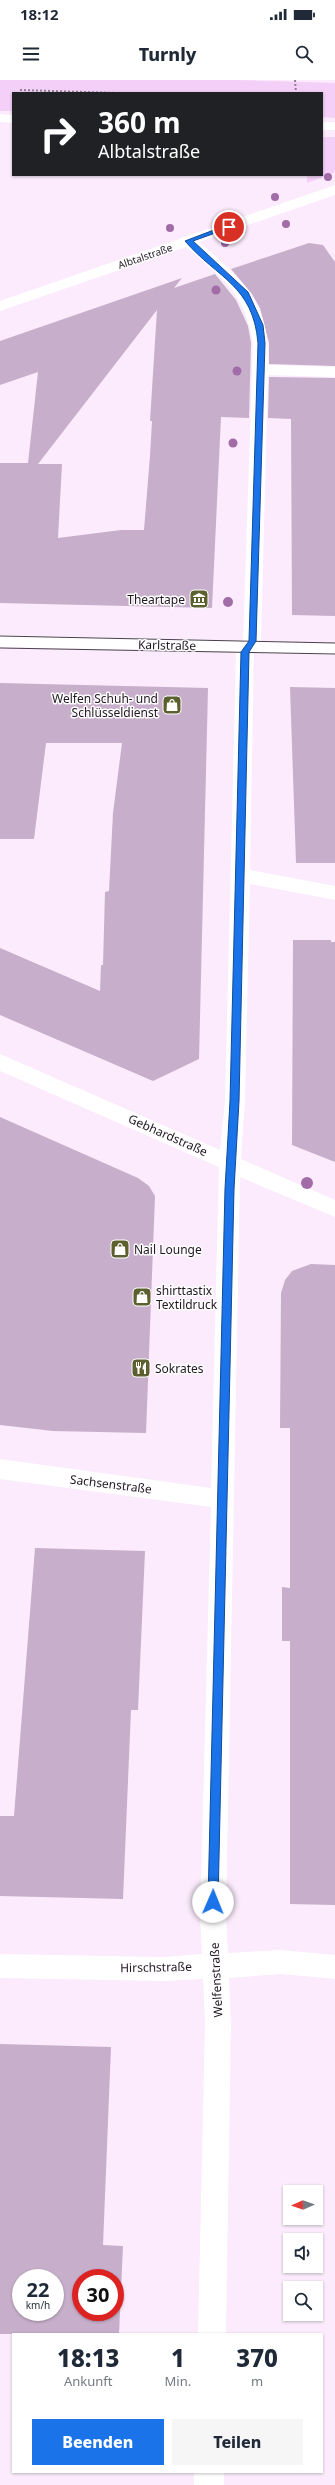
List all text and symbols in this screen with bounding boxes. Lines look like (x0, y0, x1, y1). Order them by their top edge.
text: 18:12 (20, 4, 59, 24)
text: Turnly (139, 42, 196, 66)
icon: menu (20, 43, 42, 65)
icon: search (293, 43, 315, 65)
text: 360 m (98, 103, 181, 141)
icon: right (32, 108, 84, 160)
text: Albtalstraße (98, 139, 200, 163)
pin (212, 210, 246, 244)
icon: arrive (218, 216, 240, 238)
street label: Albtalstraße (116, 240, 174, 272)
museum icon: Theartape (188, 588, 210, 610)
place label: Theartape (127, 591, 185, 608)
street label: Karlstraße (138, 636, 196, 654)
place label: Welfen Schuh- und Schlüsseldienst (52, 690, 159, 721)
shop icon: Welfen Schuh- und Schlüsseldienst (161, 694, 183, 716)
street label: Gebhardstraße (126, 1110, 210, 1160)
shop icon: Nail Lounge (109, 1238, 131, 1260)
place label: Nail Lounge (134, 1241, 202, 1258)
place label: shirttastix Textildruck (156, 1282, 218, 1313)
shop icon: shirttastix Textildruck (131, 1286, 153, 1308)
restaurant icon: Sokrates (130, 1357, 152, 1379)
place label: Sokrates (155, 1360, 204, 1377)
street label: Sachsenstraße (69, 1471, 153, 1497)
position arrow (192, 1881, 234, 1923)
street label: Welfenstraße (206, 1942, 226, 2018)
street label: Hirschstraße (120, 1958, 192, 1976)
north arrow (283, 2185, 323, 2225)
map controls (283, 2185, 323, 2321)
button: sound (283, 2233, 323, 2273)
speed limit sign: 30 (72, 2269, 124, 2321)
text: 22 (27, 2276, 49, 2303)
button: search (283, 2281, 323, 2321)
text: km/h (26, 2298, 50, 2312)
text: 18:13 (57, 2341, 119, 2374)
text: 1 (171, 2341, 185, 2374)
text: 370 (236, 2341, 278, 2374)
text: Ankunft (64, 2372, 113, 2390)
text: Min. (165, 2372, 191, 2390)
text: m (251, 2372, 263, 2390)
button: Beenden (32, 2419, 164, 2465)
button: Teilen (172, 2419, 303, 2465)

